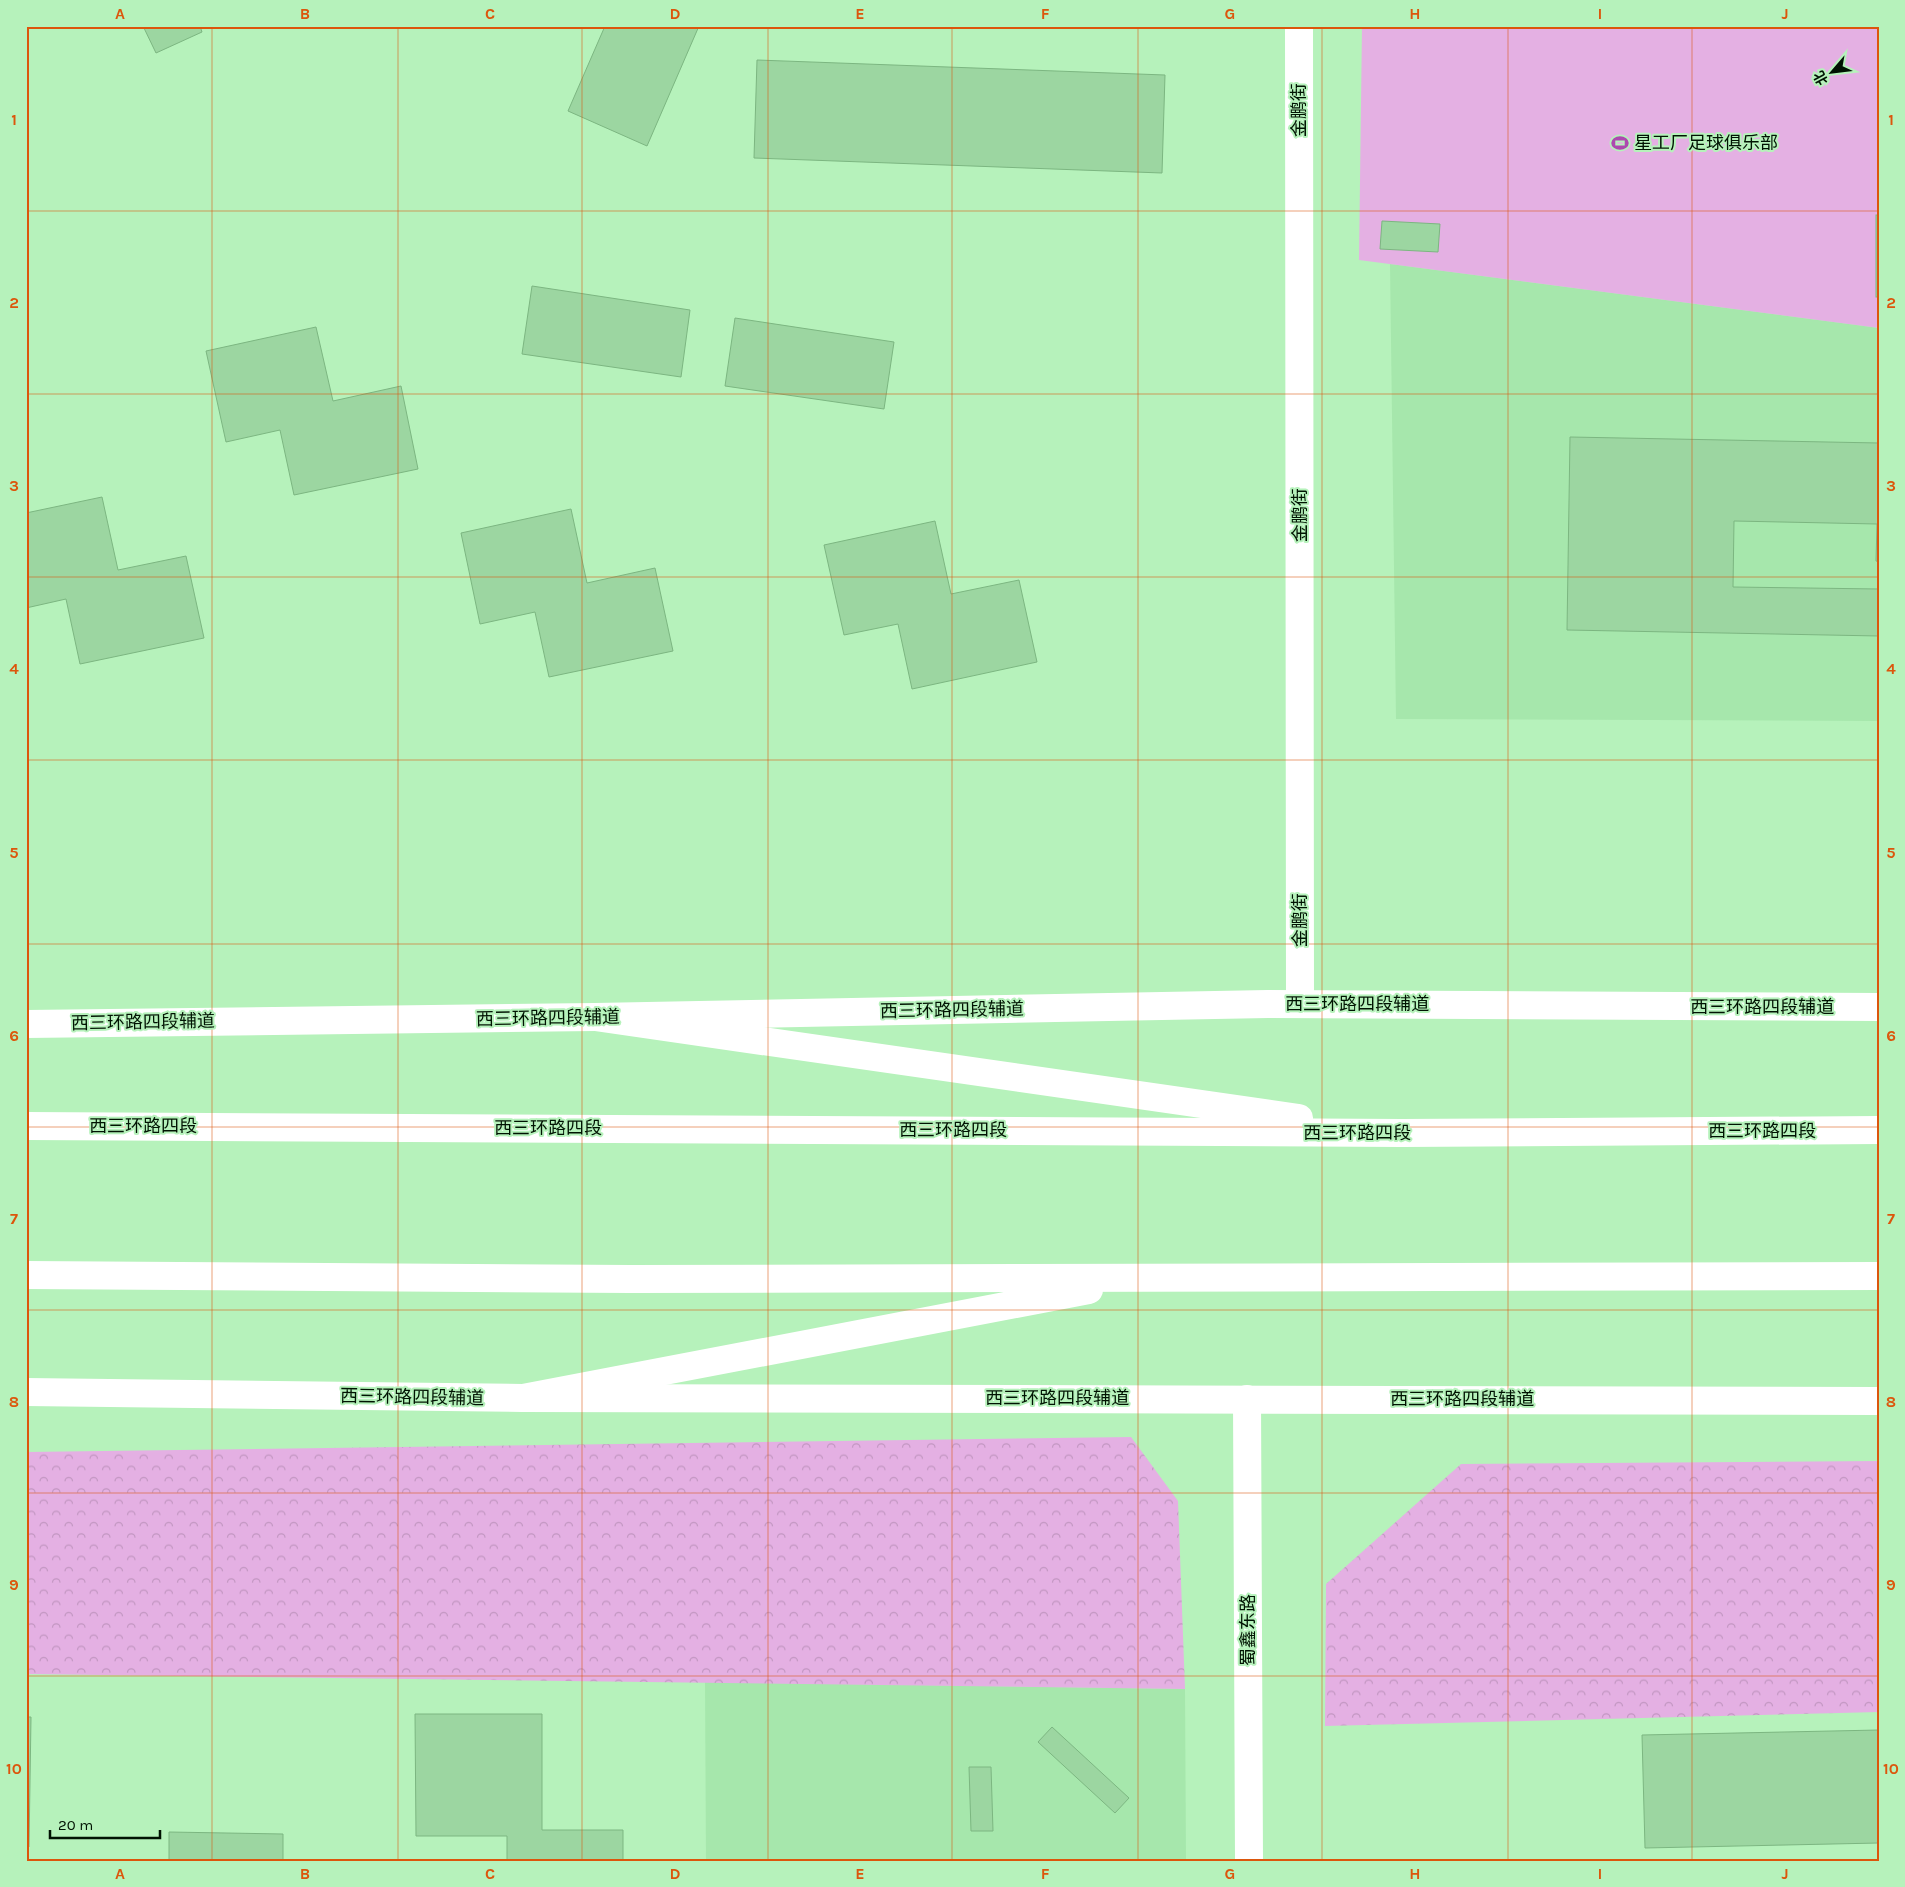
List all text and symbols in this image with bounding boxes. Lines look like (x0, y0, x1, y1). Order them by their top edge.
text: A (115, 4, 125, 23)
text: B (300, 4, 310, 23)
text: C (485, 4, 495, 23)
text: D (670, 4, 681, 23)
text: E (855, 4, 865, 23)
text: F (1041, 4, 1050, 23)
text: G (1225, 4, 1235, 23)
text: H (1409, 4, 1421, 23)
text: I (1598, 4, 1602, 23)
text: J (1781, 4, 1789, 23)
north arrow (1808, 48, 1858, 98)
text: 北 (1810, 68, 1832, 88)
street label: 金鹏街 (1288, 83, 1310, 137)
text: 1 (11, 110, 17, 129)
text: 1 (1888, 110, 1894, 129)
place label: 星工厂足球俱乐部 (1634, 132, 1778, 154)
sports icon: 星工厂足球俱乐部 (1610, 133, 1630, 153)
text: 2 (9, 293, 19, 312)
text: 2 (1886, 293, 1896, 312)
text: 3 (9, 476, 19, 495)
text: 3 (1886, 476, 1896, 495)
street label: 金鹏街 (1289, 488, 1311, 542)
text: 4 (9, 659, 19, 678)
text: 4 (1886, 659, 1896, 678)
text: 5 (9, 843, 19, 862)
text: 5 (1886, 843, 1896, 862)
street label: 金鹏街 (1289, 893, 1311, 947)
street label: 西三环路四段辅道 (1285, 993, 1429, 1015)
street label: 西三环路四段辅道 (1690, 996, 1834, 1018)
street label: 西三环路四段辅道 (880, 998, 1024, 1022)
street label: 西三环路四段辅道 (476, 1006, 620, 1030)
street label: 西三环路四段辅道 (71, 1010, 215, 1034)
text: 6 (9, 1026, 19, 1045)
text: 6 (1886, 1026, 1896, 1045)
street label: 西三环路四段 (89, 1115, 197, 1137)
street label: 西三环路四段 (494, 1117, 602, 1139)
street label: 西三环路四段 (899, 1119, 1007, 1141)
street label: 西三环路四段 (1708, 1120, 1816, 1142)
street label: 西三环路四段 (1303, 1122, 1411, 1144)
text: 7 (10, 1209, 18, 1228)
text: 7 (1887, 1209, 1895, 1228)
street label: 西三环路四段辅道 (340, 1385, 484, 1409)
street label: 西三环路四段辅道 (985, 1387, 1129, 1409)
street label: 西三环路四段辅道 (1390, 1388, 1534, 1410)
text: 8 (9, 1392, 19, 1411)
text: 8 (1886, 1392, 1896, 1411)
text: 9 (9, 1575, 19, 1594)
text: 9 (1886, 1575, 1896, 1594)
street label: 蜀鑫东路 (1237, 1594, 1259, 1666)
text: 10 (6, 1759, 22, 1778)
text: 10 (1883, 1759, 1899, 1778)
scale bar (50, 1807, 160, 1839)
text: 20 m (58, 1816, 93, 1834)
text: A (115, 1864, 125, 1883)
text: B (300, 1864, 310, 1883)
text: C (485, 1864, 495, 1883)
text: D (670, 1864, 681, 1883)
text: E (855, 1864, 865, 1883)
text: F (1041, 1864, 1050, 1883)
text: G (1225, 1864, 1235, 1883)
text: H (1409, 1864, 1421, 1883)
text: I (1598, 1864, 1602, 1883)
text: J (1781, 1864, 1789, 1883)

